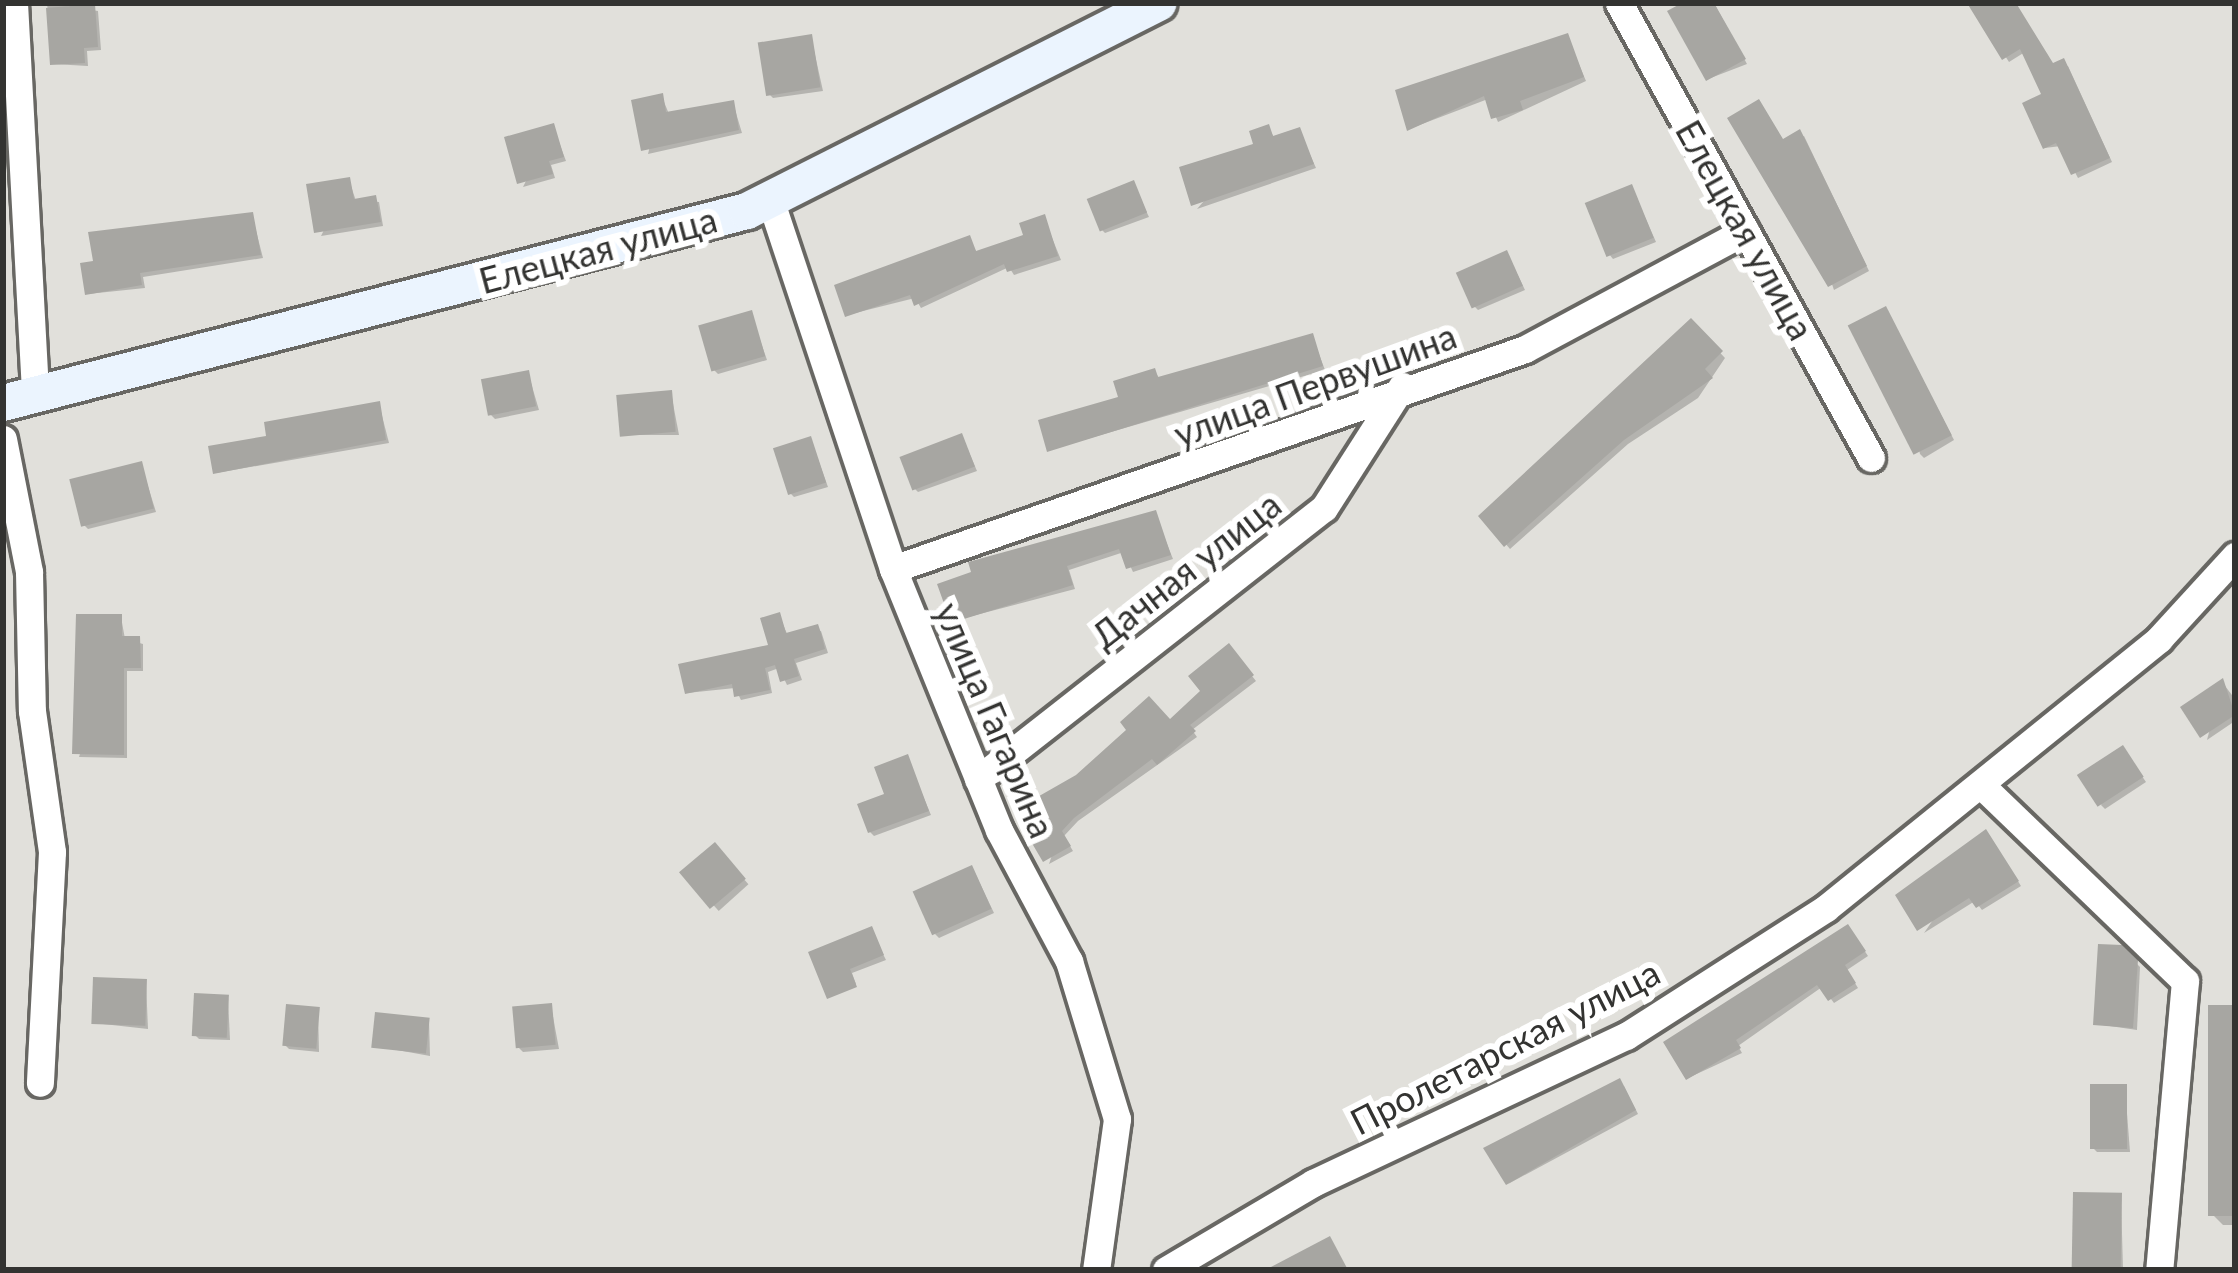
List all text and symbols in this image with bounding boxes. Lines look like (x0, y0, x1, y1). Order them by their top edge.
street label: Елецкая улица (1667, 113, 1823, 347)
street label: Елецкая улица (474, 198, 722, 302)
street label: улица Первушина (1168, 314, 1462, 456)
street label: Дачная улица (1083, 483, 1289, 657)
street label: улица Гагарина (926, 596, 1064, 844)
street label: Пролетарская улица (1343, 950, 1667, 1144)

